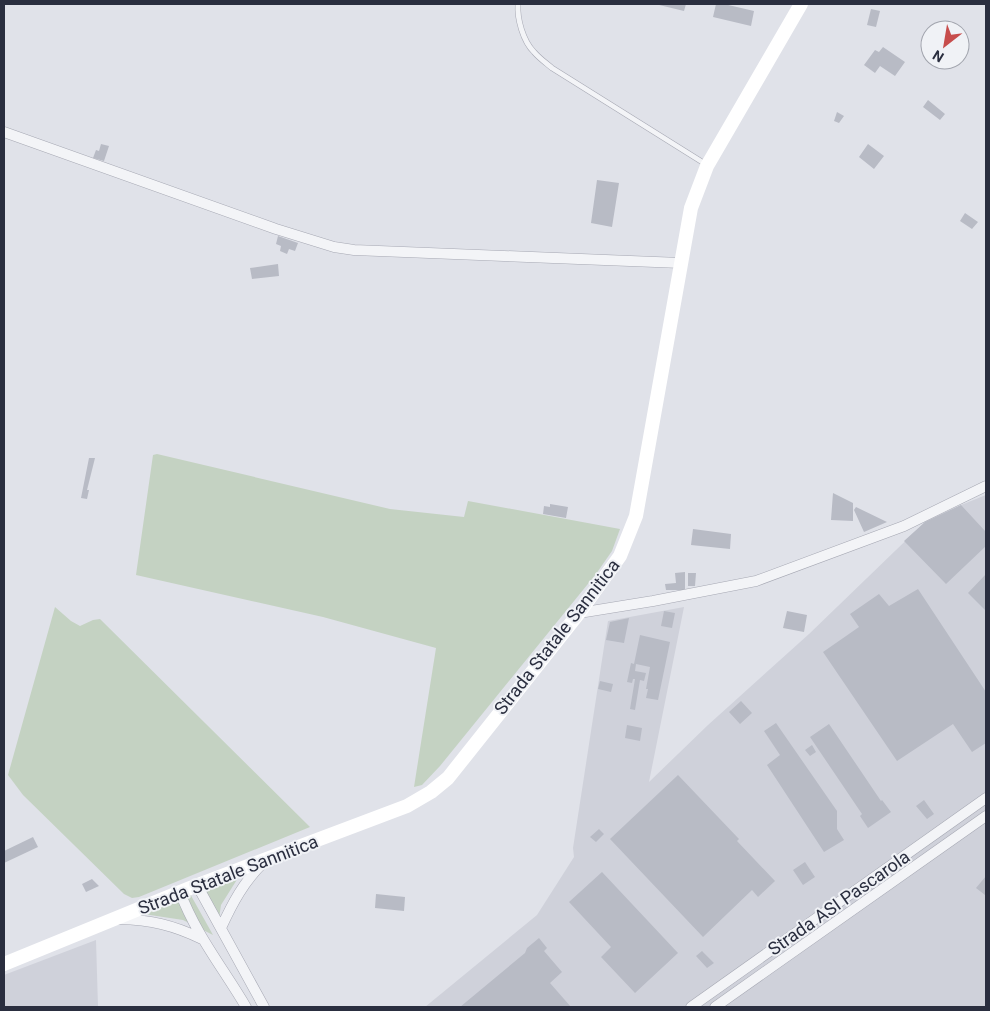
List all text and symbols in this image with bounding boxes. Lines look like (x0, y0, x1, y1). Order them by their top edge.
north arrow (920, 20, 970, 70)
text: N (930, 47, 947, 66)
street label: Strada Statale Sannitica (489, 555, 624, 718)
street label: Strada Statale Sannitica (135, 830, 321, 919)
street label: Strada ASI Pascarola (764, 846, 914, 959)

